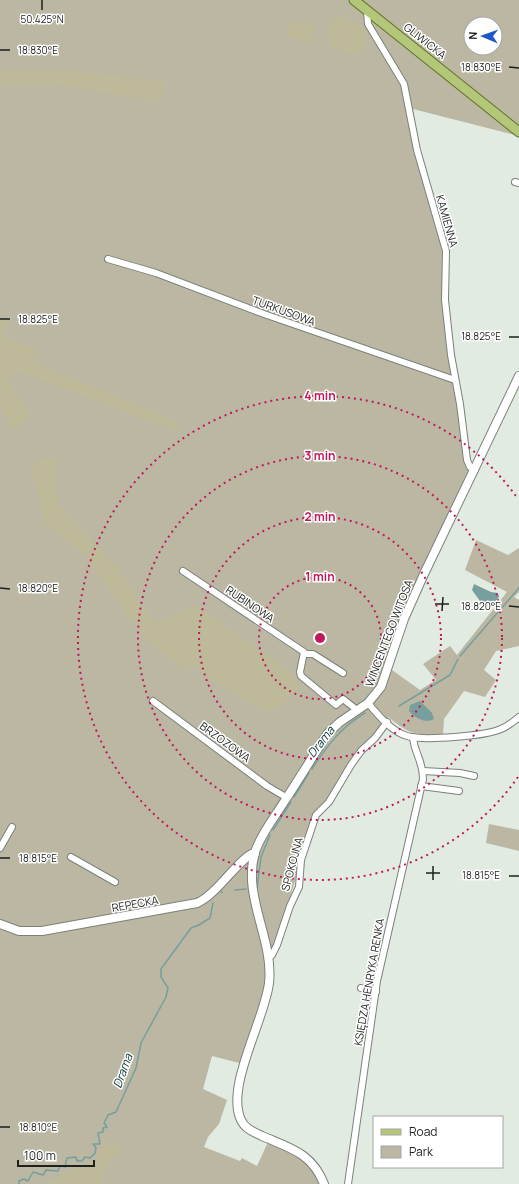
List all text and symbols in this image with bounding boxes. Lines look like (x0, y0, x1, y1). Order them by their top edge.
text: 50.425°N (20, 12, 64, 26)
north arrow (463, 16, 503, 56)
street label: GLIWICKA (401, 19, 450, 62)
text: N (465, 31, 480, 40)
text: 18.830°E (18, 43, 58, 57)
text: 18.830°E (461, 60, 501, 74)
street label: KAMIENNA (433, 193, 462, 249)
street label: TURKUSOWA (251, 292, 318, 329)
text: 18.825°E (18, 312, 58, 326)
text: 18.825°E (461, 329, 501, 343)
text: 4 min (304, 387, 336, 404)
text: 3 min (304, 447, 336, 464)
text: 2 min (304, 508, 336, 525)
text: 1 min (305, 568, 335, 585)
street label: WINCENTEGO WITOSA (361, 577, 416, 689)
text: 18.820°E (18, 581, 58, 595)
street label: RUBINOWA (223, 582, 278, 625)
text: 18.820°E (461, 599, 501, 613)
centre of rings (313, 631, 327, 645)
street label: BRZOZOWA (197, 718, 254, 765)
water label: Drama (303, 721, 339, 761)
street label: SPOKOJNA (277, 835, 306, 892)
text: 18.815°E (19, 851, 57, 865)
text: 18.815°E (462, 868, 500, 882)
street label: REPECKA (110, 892, 159, 915)
street label: KSIĘDZA HENRYKA RENKA (350, 917, 387, 1047)
water label: Drama (108, 1050, 137, 1090)
legend (373, 1116, 503, 1168)
text: 18.810°E (19, 1120, 57, 1134)
text: Road (409, 1123, 437, 1140)
scale bar (18, 1142, 94, 1168)
text: Park (409, 1143, 434, 1160)
text: 100 m (24, 1147, 56, 1164)

